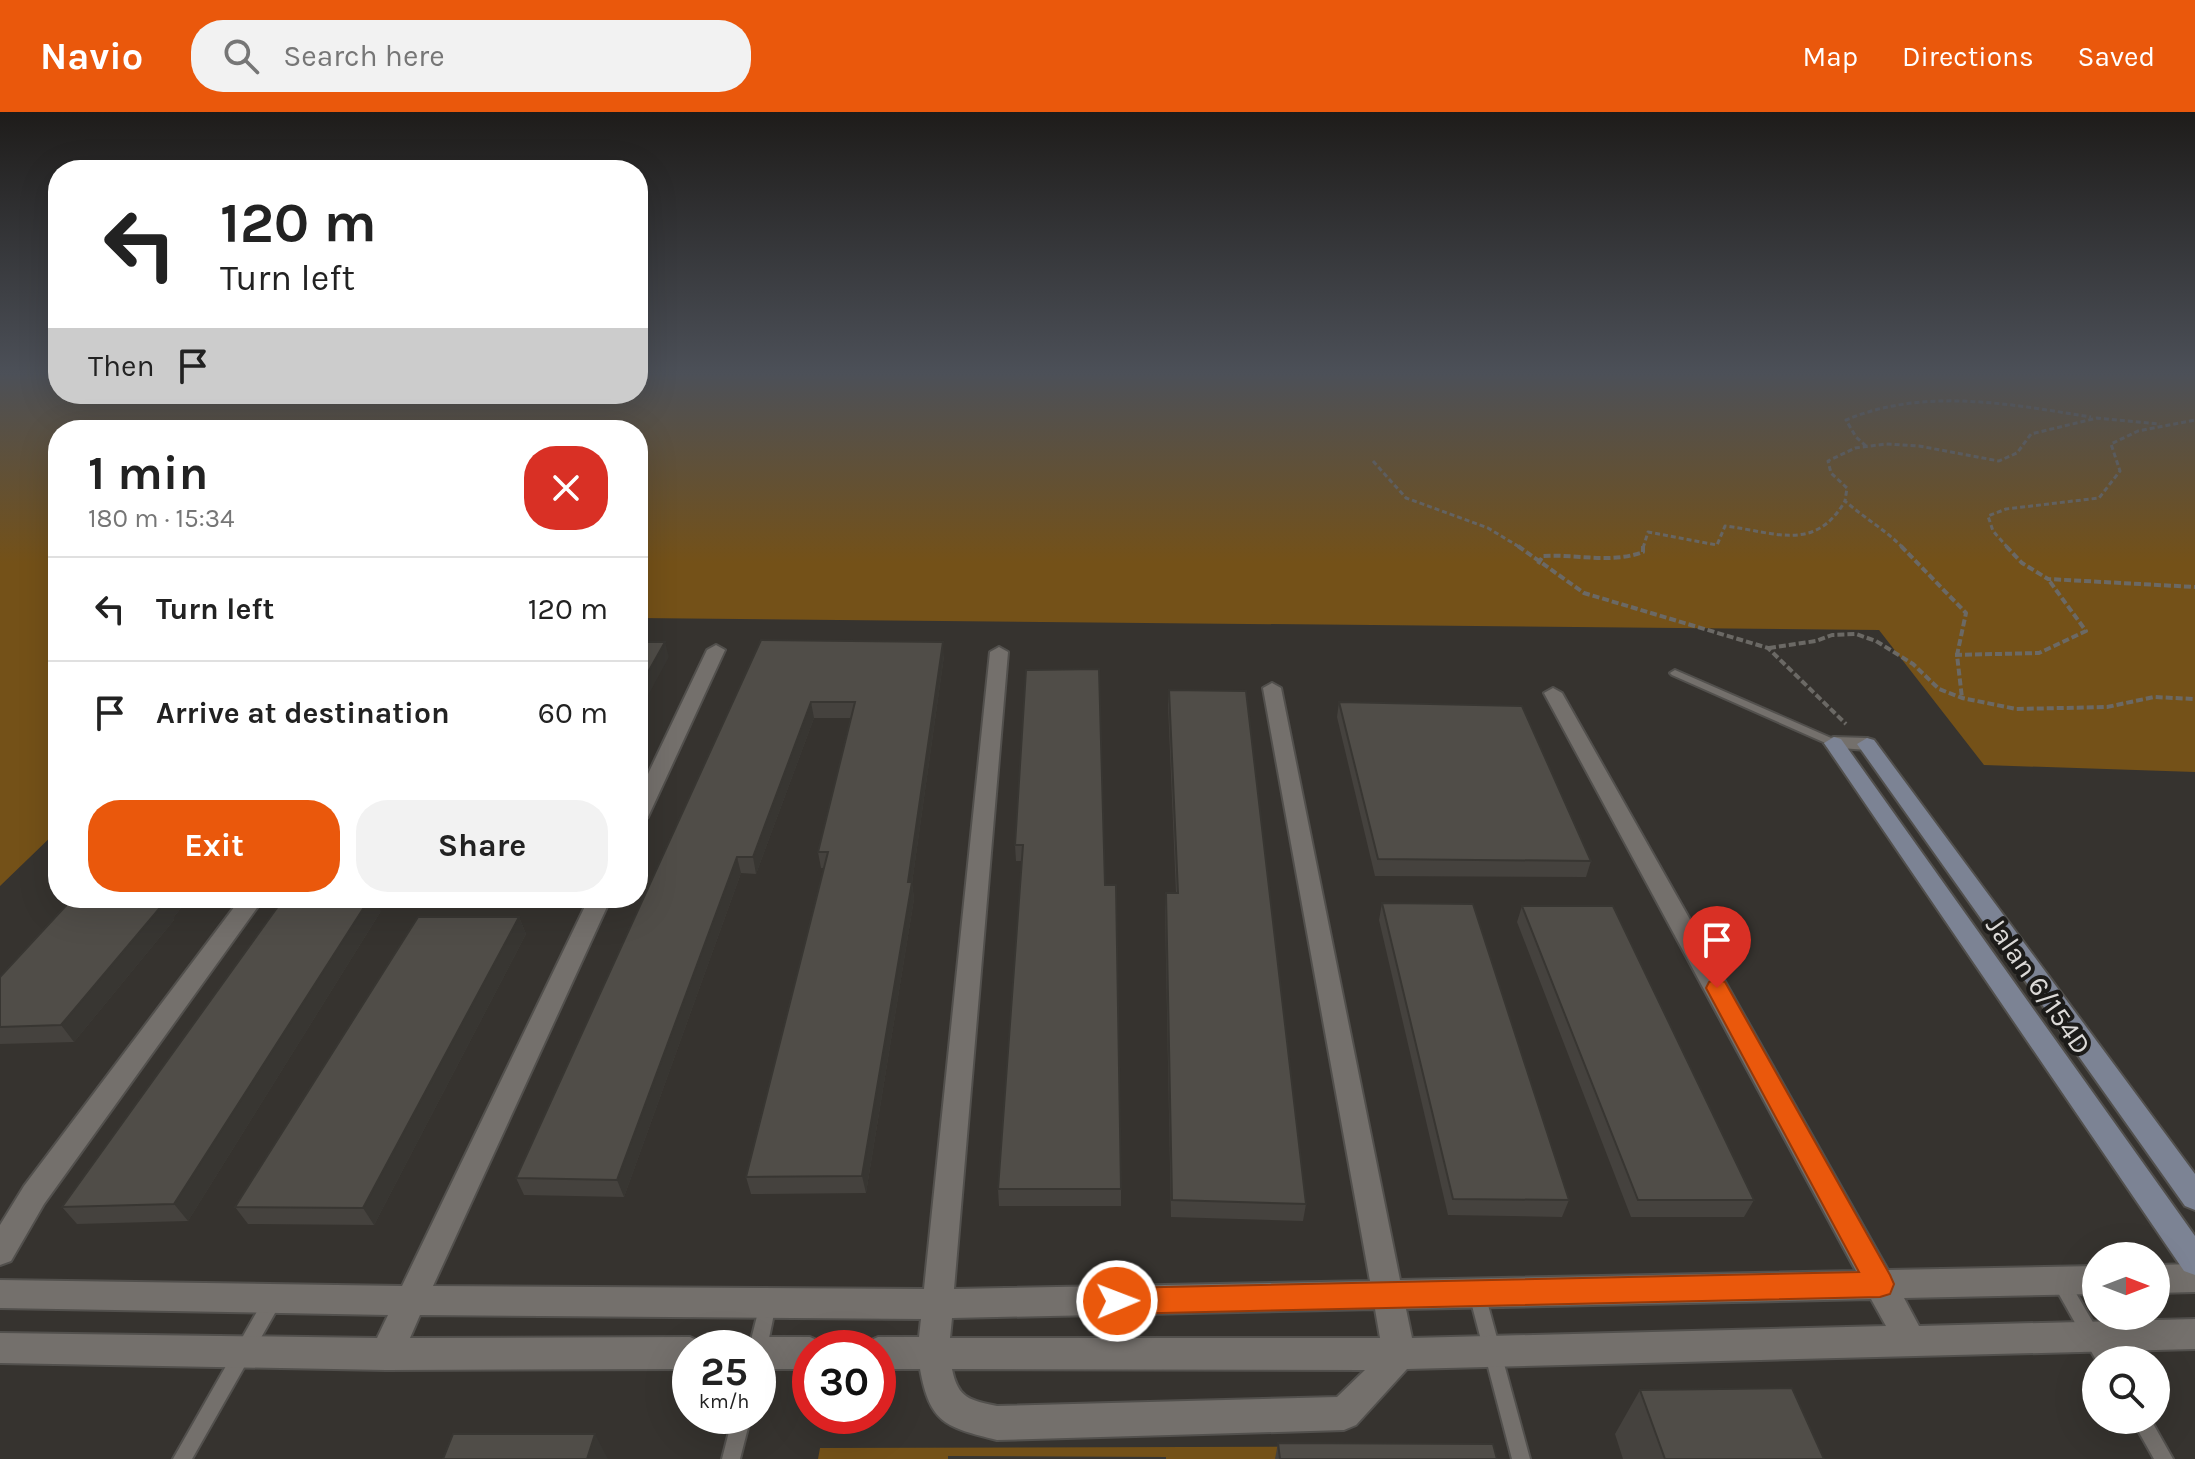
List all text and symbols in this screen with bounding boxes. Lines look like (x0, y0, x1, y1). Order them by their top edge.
search box (191, 20, 751, 92)
text: Navio (40, 34, 143, 79)
icon: search (219, 34, 263, 78)
text: Search here (283, 38, 445, 74)
text: Map (1803, 40, 1858, 73)
text: Directions (1902, 40, 2034, 73)
text: Saved (2078, 40, 2155, 73)
text: 120 m (220, 190, 377, 255)
icon: left (88, 192, 192, 296)
text: Turn left (220, 257, 355, 299)
icon: arrive (171, 344, 215, 388)
text: Then (88, 348, 155, 384)
text: 1 min (88, 445, 208, 501)
button: close (524, 446, 608, 530)
text: 180 m · 15:34 (88, 503, 235, 534)
icon: left (88, 587, 132, 631)
text: Turn left (156, 591, 274, 627)
text: 120 m (528, 591, 608, 627)
icon: arrive (88, 691, 132, 735)
text: Arrive at destination (156, 695, 450, 731)
text: 60 m (538, 695, 608, 731)
button: Exit (88, 800, 340, 892)
button: Share (356, 800, 608, 892)
pin (1683, 906, 1751, 988)
street label: Jalan 6/154D (1979, 910, 2098, 1061)
icon: arrive (1695, 918, 1739, 962)
north arrow (2082, 1242, 2170, 1330)
map controls (2082, 1242, 2170, 1434)
position arrow (1075, 1259, 1159, 1343)
speed limit sign: 30 (792, 1330, 896, 1434)
button: search (2082, 1346, 2170, 1434)
text: 25 (700, 1348, 748, 1395)
text: km/h (699, 1390, 749, 1413)

